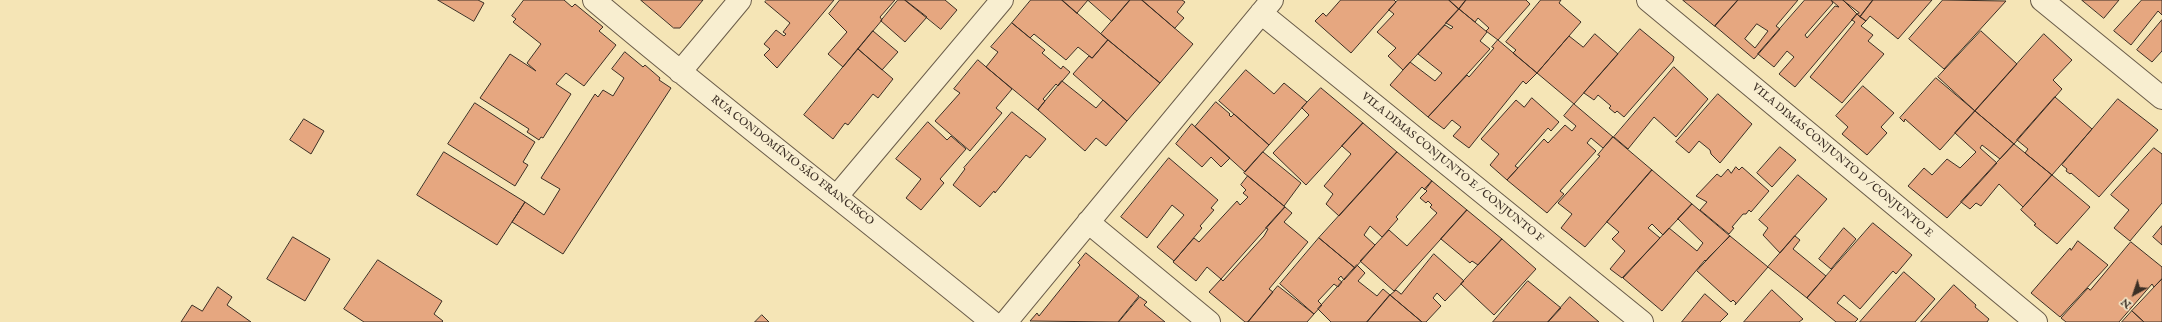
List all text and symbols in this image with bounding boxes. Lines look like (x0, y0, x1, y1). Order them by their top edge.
street label: VILA DIMAS CONJUNTO D / CONJUNTO E (1749, 81, 1935, 241)
street label: VILA DIMAS CONJUNTO E / CONJUNTO F (1358, 90, 1546, 246)
street label: RUA CONDOMÍNIO SÃO FRANCISCO (708, 93, 876, 229)
north arrow (2114, 274, 2154, 314)
text: N (2118, 295, 2134, 312)

